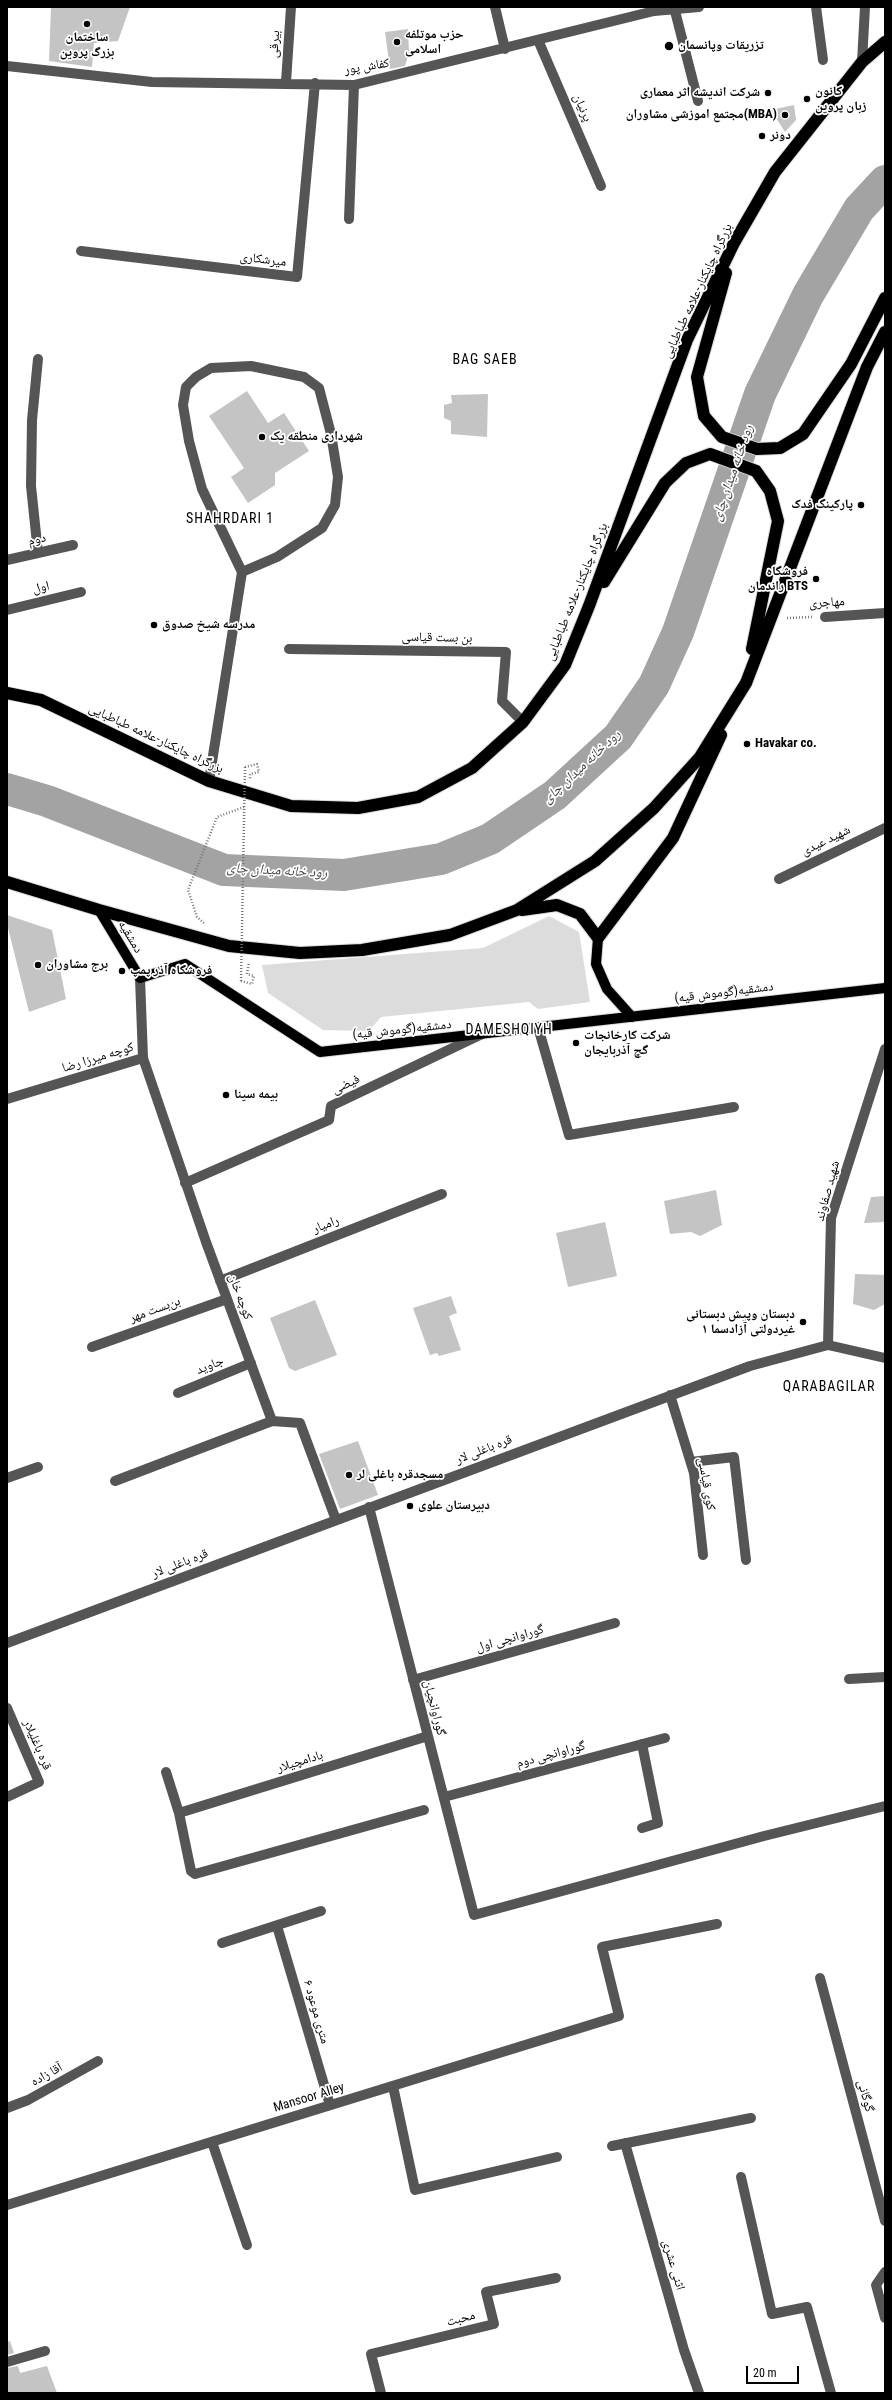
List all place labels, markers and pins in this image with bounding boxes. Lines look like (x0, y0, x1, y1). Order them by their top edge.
marker: ساختمان بزرگ پروین (82, 19, 92, 29)
place label: حزب موتلفه اسلامی (405, 27, 464, 58)
place label: ساختمان بزرگ پروین (60, 30, 114, 61)
marker: حزب موتلفه اسلامی (392, 37, 402, 47)
place label: تزریقات وپانسمان (678, 38, 764, 54)
marker: تزریقات وپانسمان (663, 40, 675, 52)
place label: کانون زبان پروین (815, 84, 866, 115)
place label: شرکت اندیشه اثر معماری (640, 85, 760, 101)
marker: شرکت اندیشه اثر معماری (763, 88, 773, 98)
marker: کانون زبان پروین (802, 94, 812, 104)
place label: مجتمع اموزشی مشاوران(MBA) (626, 107, 777, 123)
marker: مجتمع اموزشی مشاوران(MBA) (780, 110, 790, 120)
place label: دونر (770, 128, 791, 144)
marker: دونر (757, 131, 767, 141)
place label: شهرداری منطقه یک (270, 429, 363, 445)
marker: شهرداری منطقه یک (257, 432, 267, 442)
place label: پارکینگ فدک (791, 497, 853, 513)
marker: پارکینگ فدک (856, 500, 866, 510)
place label: فروشگاه راندمان BTS (748, 564, 808, 595)
marker: فروشگاه راندمان BTS (811, 574, 821, 584)
place label: مدرسه شیخ صدوق (162, 617, 255, 633)
marker: مدرسه شیخ صدوق (149, 620, 159, 630)
place label: Havakar co. (755, 736, 817, 752)
marker: Havakar co. (742, 739, 752, 749)
place label: برج مشاوران (46, 957, 108, 973)
marker: برج مشاوران (33, 960, 43, 970)
place label: فروشگاه آذر پمپ (130, 963, 212, 979)
marker: فروشگاه آذر پمپ (117, 966, 127, 976)
place label: شرکت کارخانجات گچ آذربایجان (584, 1028, 671, 1059)
marker: شرکت کارخانجات گچ آذربایجان (571, 1038, 581, 1048)
place label: بیمه سینا (234, 1087, 278, 1103)
marker: بیمه سینا (221, 1090, 231, 1100)
place label: دبستان وپیش دبستانی غیردولتی آزادسما ۱ (686, 1307, 795, 1338)
marker: دبستان وپیش دبستانی غیردولتی آزادسما ۱ (798, 1317, 808, 1327)
place label: مسجدقره باغلی لر (357, 1467, 443, 1483)
marker: مسجدقره باغلی لر (344, 1470, 354, 1480)
place label: دبیرستان علوی (418, 1498, 490, 1514)
marker: دبیرستان علوی (405, 1501, 415, 1511)

